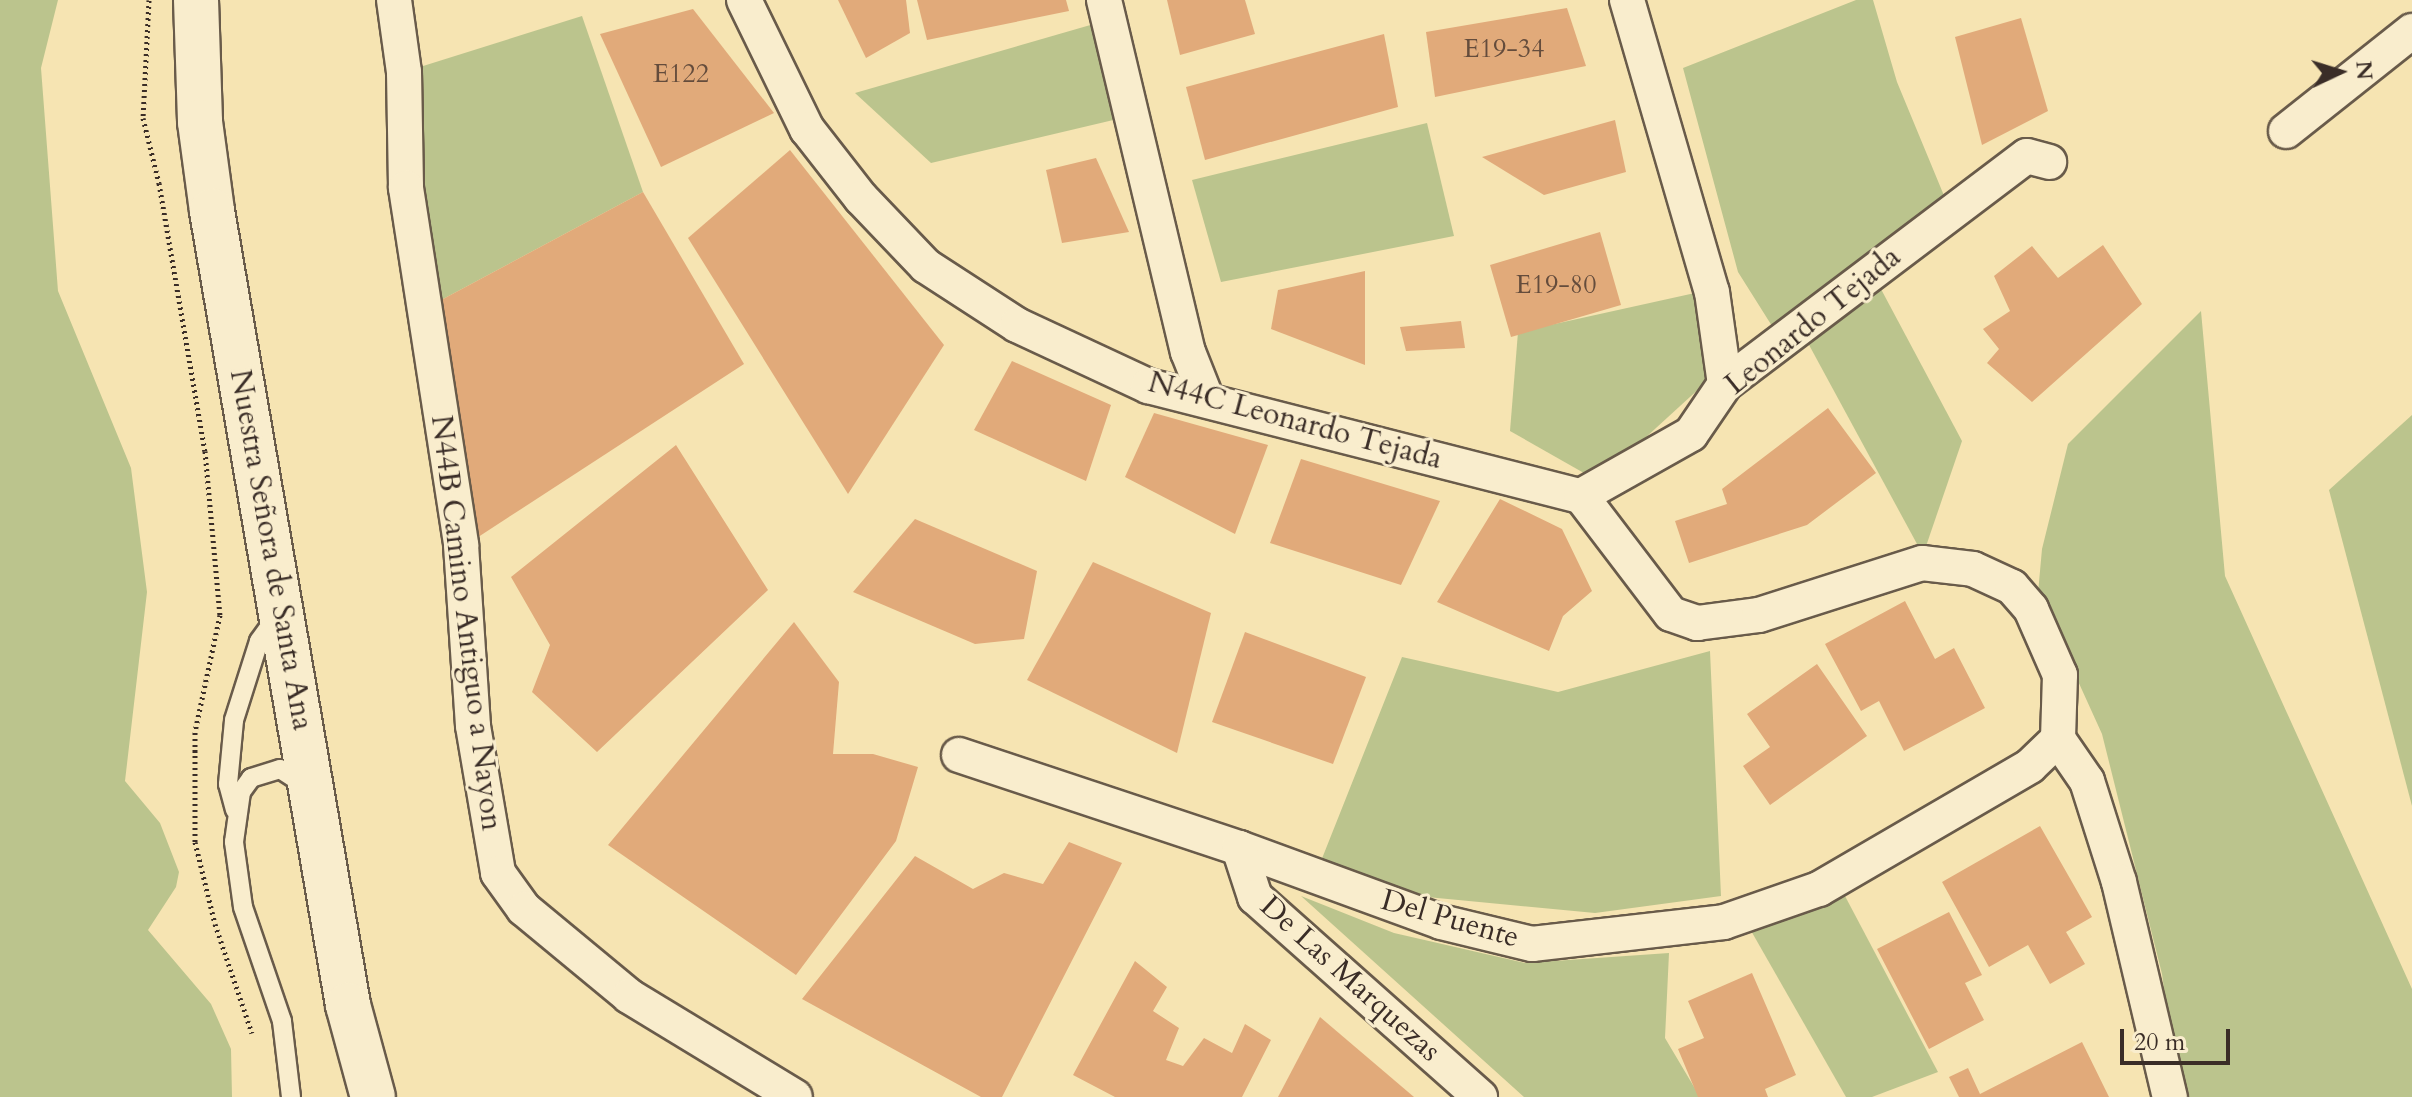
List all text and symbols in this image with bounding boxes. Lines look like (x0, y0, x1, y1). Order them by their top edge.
north arrow (2300, 32, 2380, 112)
house number: E19-34 (1464, 33, 1544, 65)
house number: E122 (653, 58, 709, 90)
text: N (2348, 60, 2380, 81)
street label: Leonardo Tejada (1718, 239, 1908, 403)
house number: E19-80 (1516, 269, 1596, 301)
street label: N44C Leonardo Tejada (1144, 364, 1446, 478)
street label: Nuestra Señora de Santa Ana (222, 367, 320, 733)
street label: N44B Camino Antiguo a Nayon (423, 413, 509, 833)
street label: Del Puente (1377, 882, 1523, 956)
street label: De Las Marquezas (1253, 889, 1447, 1069)
scale bar (2124, 1013, 2234, 1063)
text: 20 m (2134, 1026, 2185, 1059)

